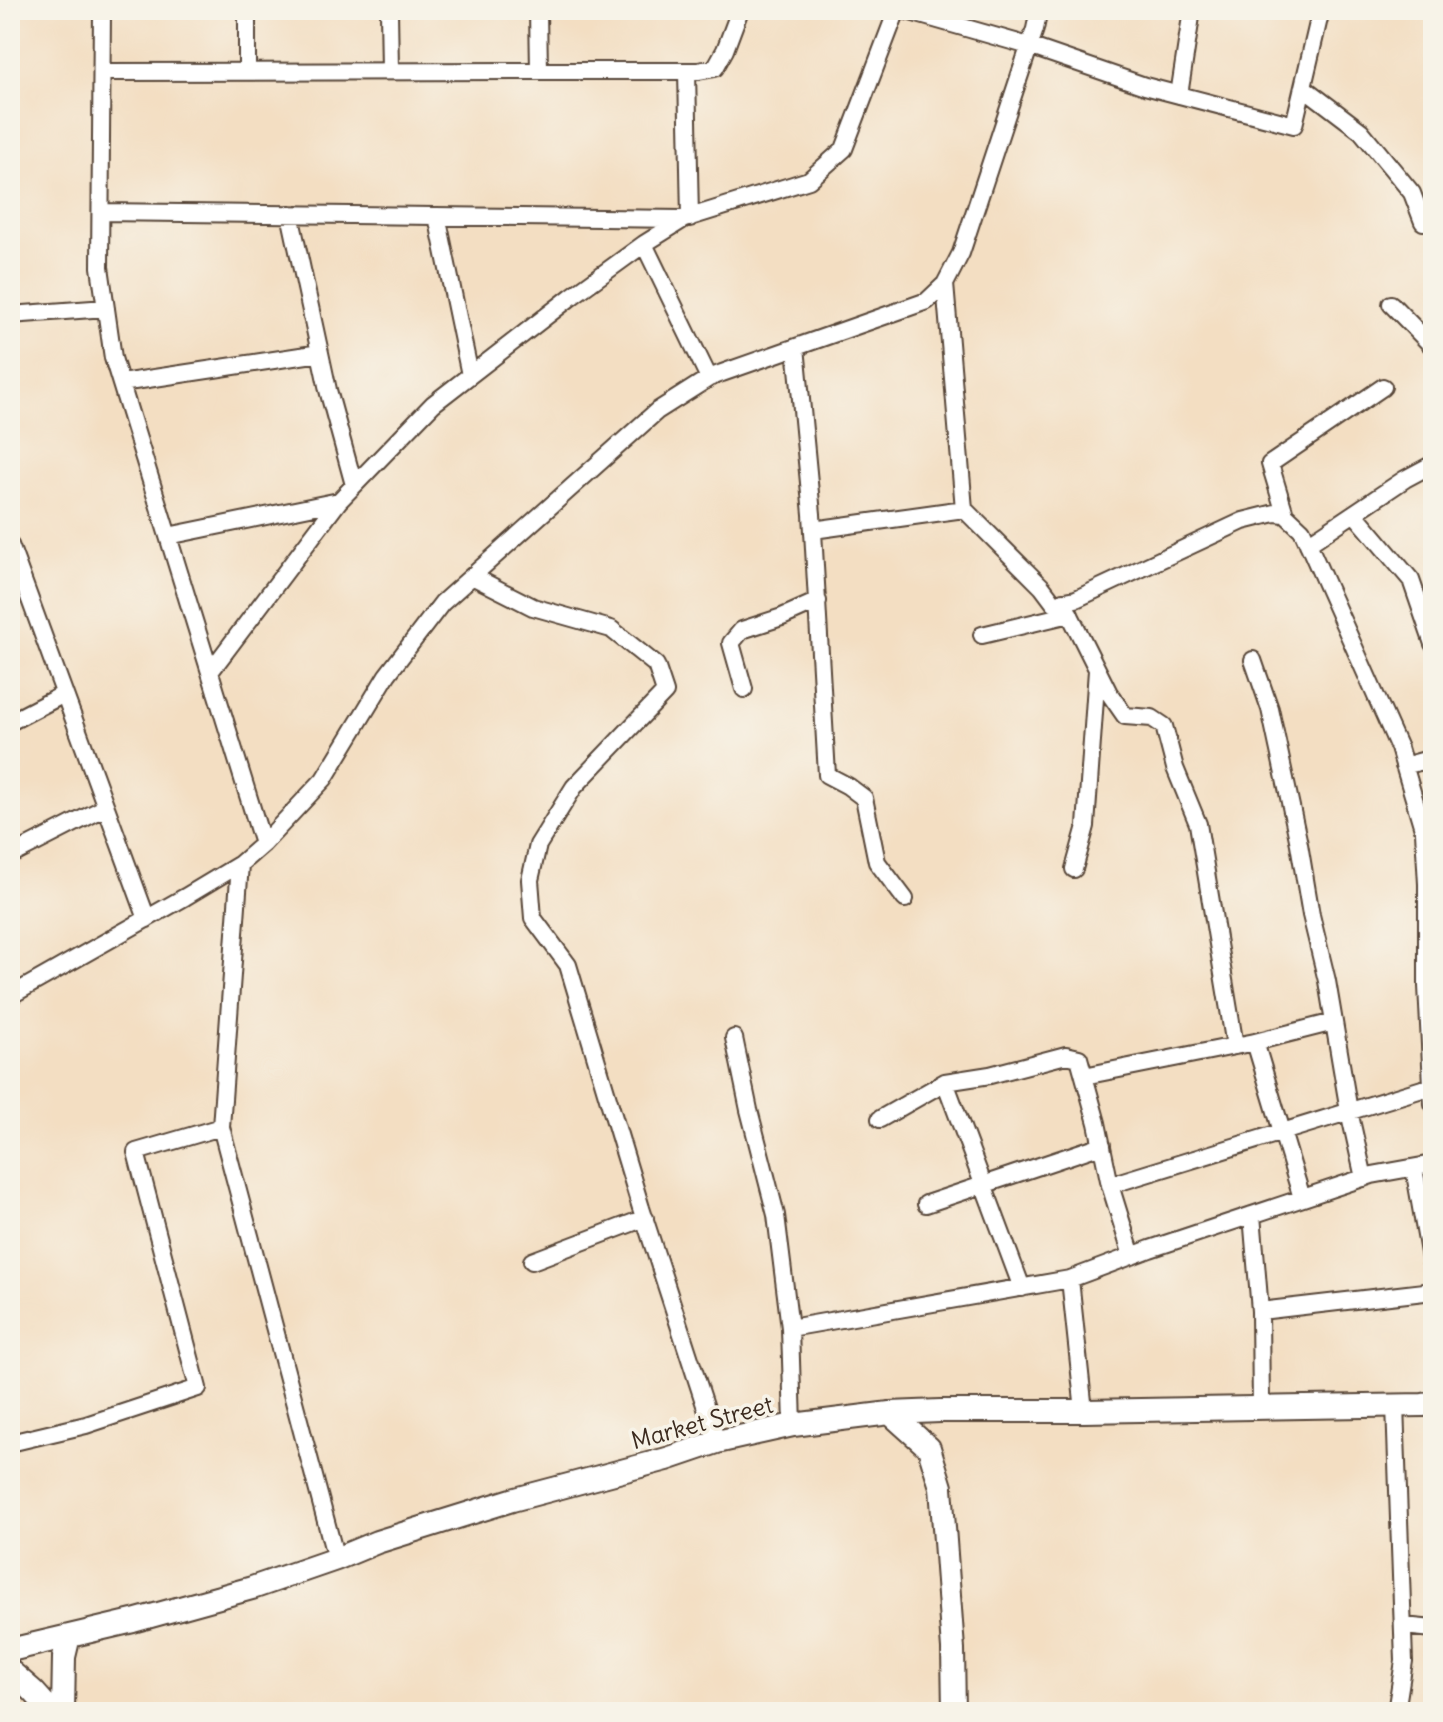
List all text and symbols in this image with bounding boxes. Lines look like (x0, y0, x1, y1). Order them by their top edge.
street label: Market Street (628, 1389, 776, 1455)

